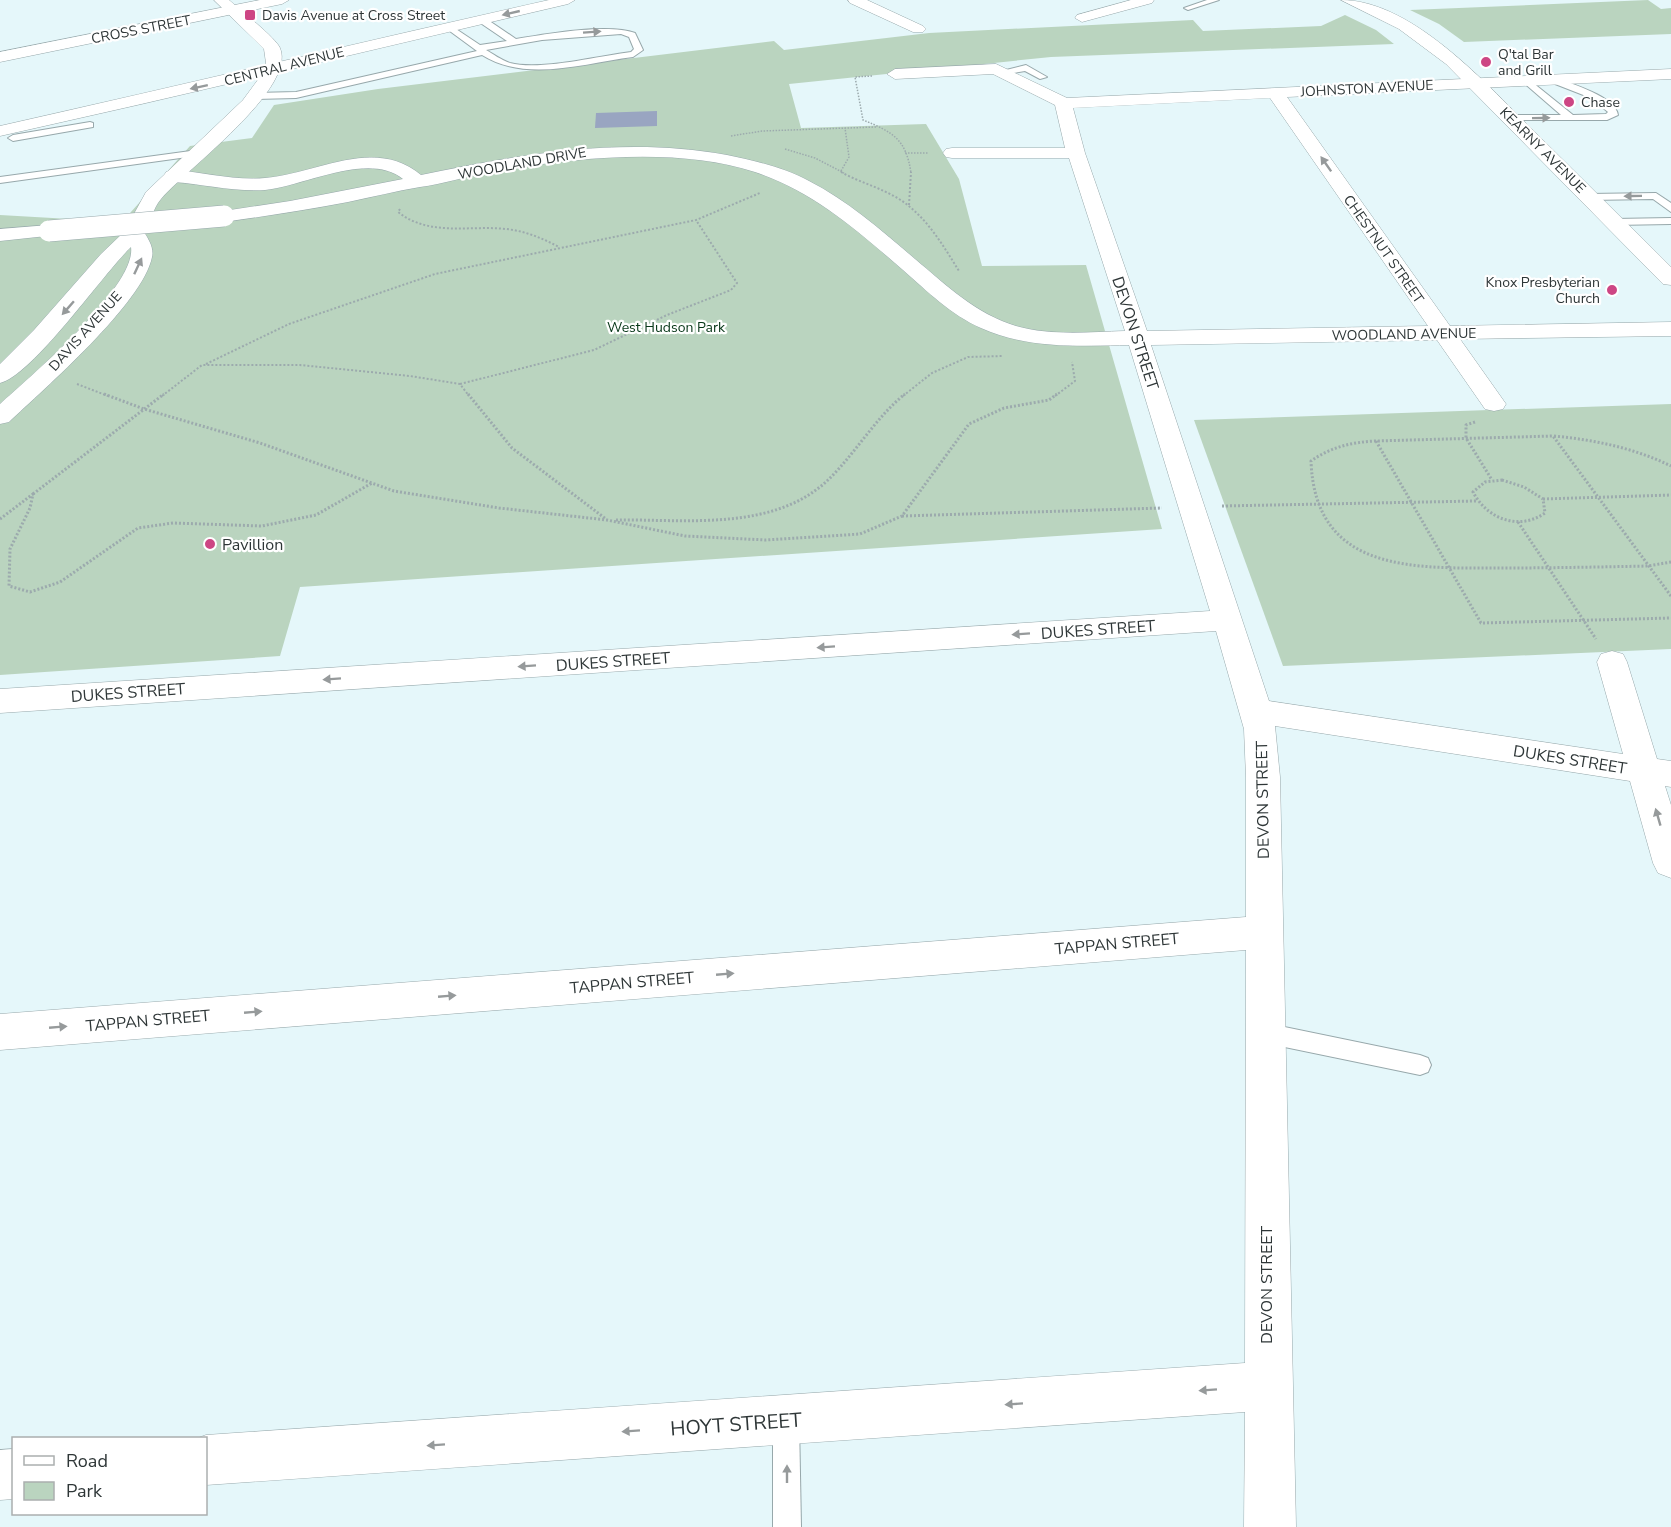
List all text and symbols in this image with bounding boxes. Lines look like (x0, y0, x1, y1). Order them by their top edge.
place label: Davis Avenue at Cross Street (262, 6, 445, 25)
marker: Davis Avenue at Cross Street (243, 8, 257, 22)
one-way arrow (501, 9, 520, 18)
street label: CROSS STREET (90, 10, 193, 48)
one-way arrow (582, 28, 601, 37)
street label: CENTRAL AVENUE (222, 42, 346, 91)
place label: Q'tal Bar and Grill (1498, 45, 1554, 80)
marker: Q'tal Bar and Grill (1479, 55, 1493, 69)
street label: JOHNSTON AVENUE (1299, 76, 1434, 102)
one-way arrow (189, 83, 208, 92)
place label: Chase (1581, 93, 1620, 112)
marker: Chase (1562, 95, 1576, 109)
street label: KEARNY AVENUE (1495, 103, 1590, 198)
one-way arrow (1531, 113, 1550, 123)
street label: WOODLAND DRIVE (456, 143, 588, 184)
one-way arrow (1320, 157, 1332, 173)
street label: CHESTNUT STREET (1339, 191, 1428, 308)
one-way arrow (1623, 191, 1642, 201)
one-way arrow (133, 257, 142, 274)
place label: Knox Presbyterian Church (1486, 273, 1600, 308)
street label: DEVON STREET (1106, 274, 1164, 393)
marker: Knox Presbyterian Church (1605, 283, 1619, 297)
street label: DAVIS AVENUE (44, 287, 126, 375)
one-way arrow (62, 300, 75, 316)
park label: West Hudson Park (607, 318, 726, 337)
street label: WOODLAND AVENUE (1331, 324, 1477, 345)
place label: Pavillion (222, 534, 283, 556)
marker: Pavillion (203, 537, 217, 551)
street label: DUKES STREET (1040, 615, 1156, 645)
one-way arrow (1011, 629, 1030, 638)
one-way arrow (817, 642, 836, 651)
street label: DUKES STREET (555, 647, 671, 677)
one-way arrow (518, 662, 537, 671)
one-way arrow (323, 674, 342, 684)
street label: DUKES STREET (70, 678, 186, 708)
street label: DEVON STREET (1251, 740, 1275, 859)
street label: DUKES STREET (1511, 740, 1629, 780)
one-way arrow (1653, 808, 1662, 826)
street label: TAPPAN STREET (1054, 928, 1181, 960)
street label: TAPPAN STREET (569, 967, 696, 999)
one-way arrow (716, 970, 735, 979)
one-way arrow (438, 992, 457, 1001)
street label: TAPPAN STREET (85, 1005, 212, 1037)
one-way arrow (243, 1007, 262, 1017)
one-way arrow (49, 1022, 68, 1032)
street label: DEVON STREET (1256, 1226, 1278, 1344)
one-way arrow (1199, 1386, 1218, 1395)
one-way arrow (1004, 1399, 1023, 1409)
street label: HOYT STREET (669, 1406, 803, 1443)
one-way arrow (621, 1426, 640, 1436)
legend (12, 1437, 207, 1515)
one-way arrow (427, 1440, 446, 1449)
text: Road (66, 1449, 108, 1473)
one-way arrow (782, 1464, 792, 1483)
text: Park (66, 1479, 103, 1503)

